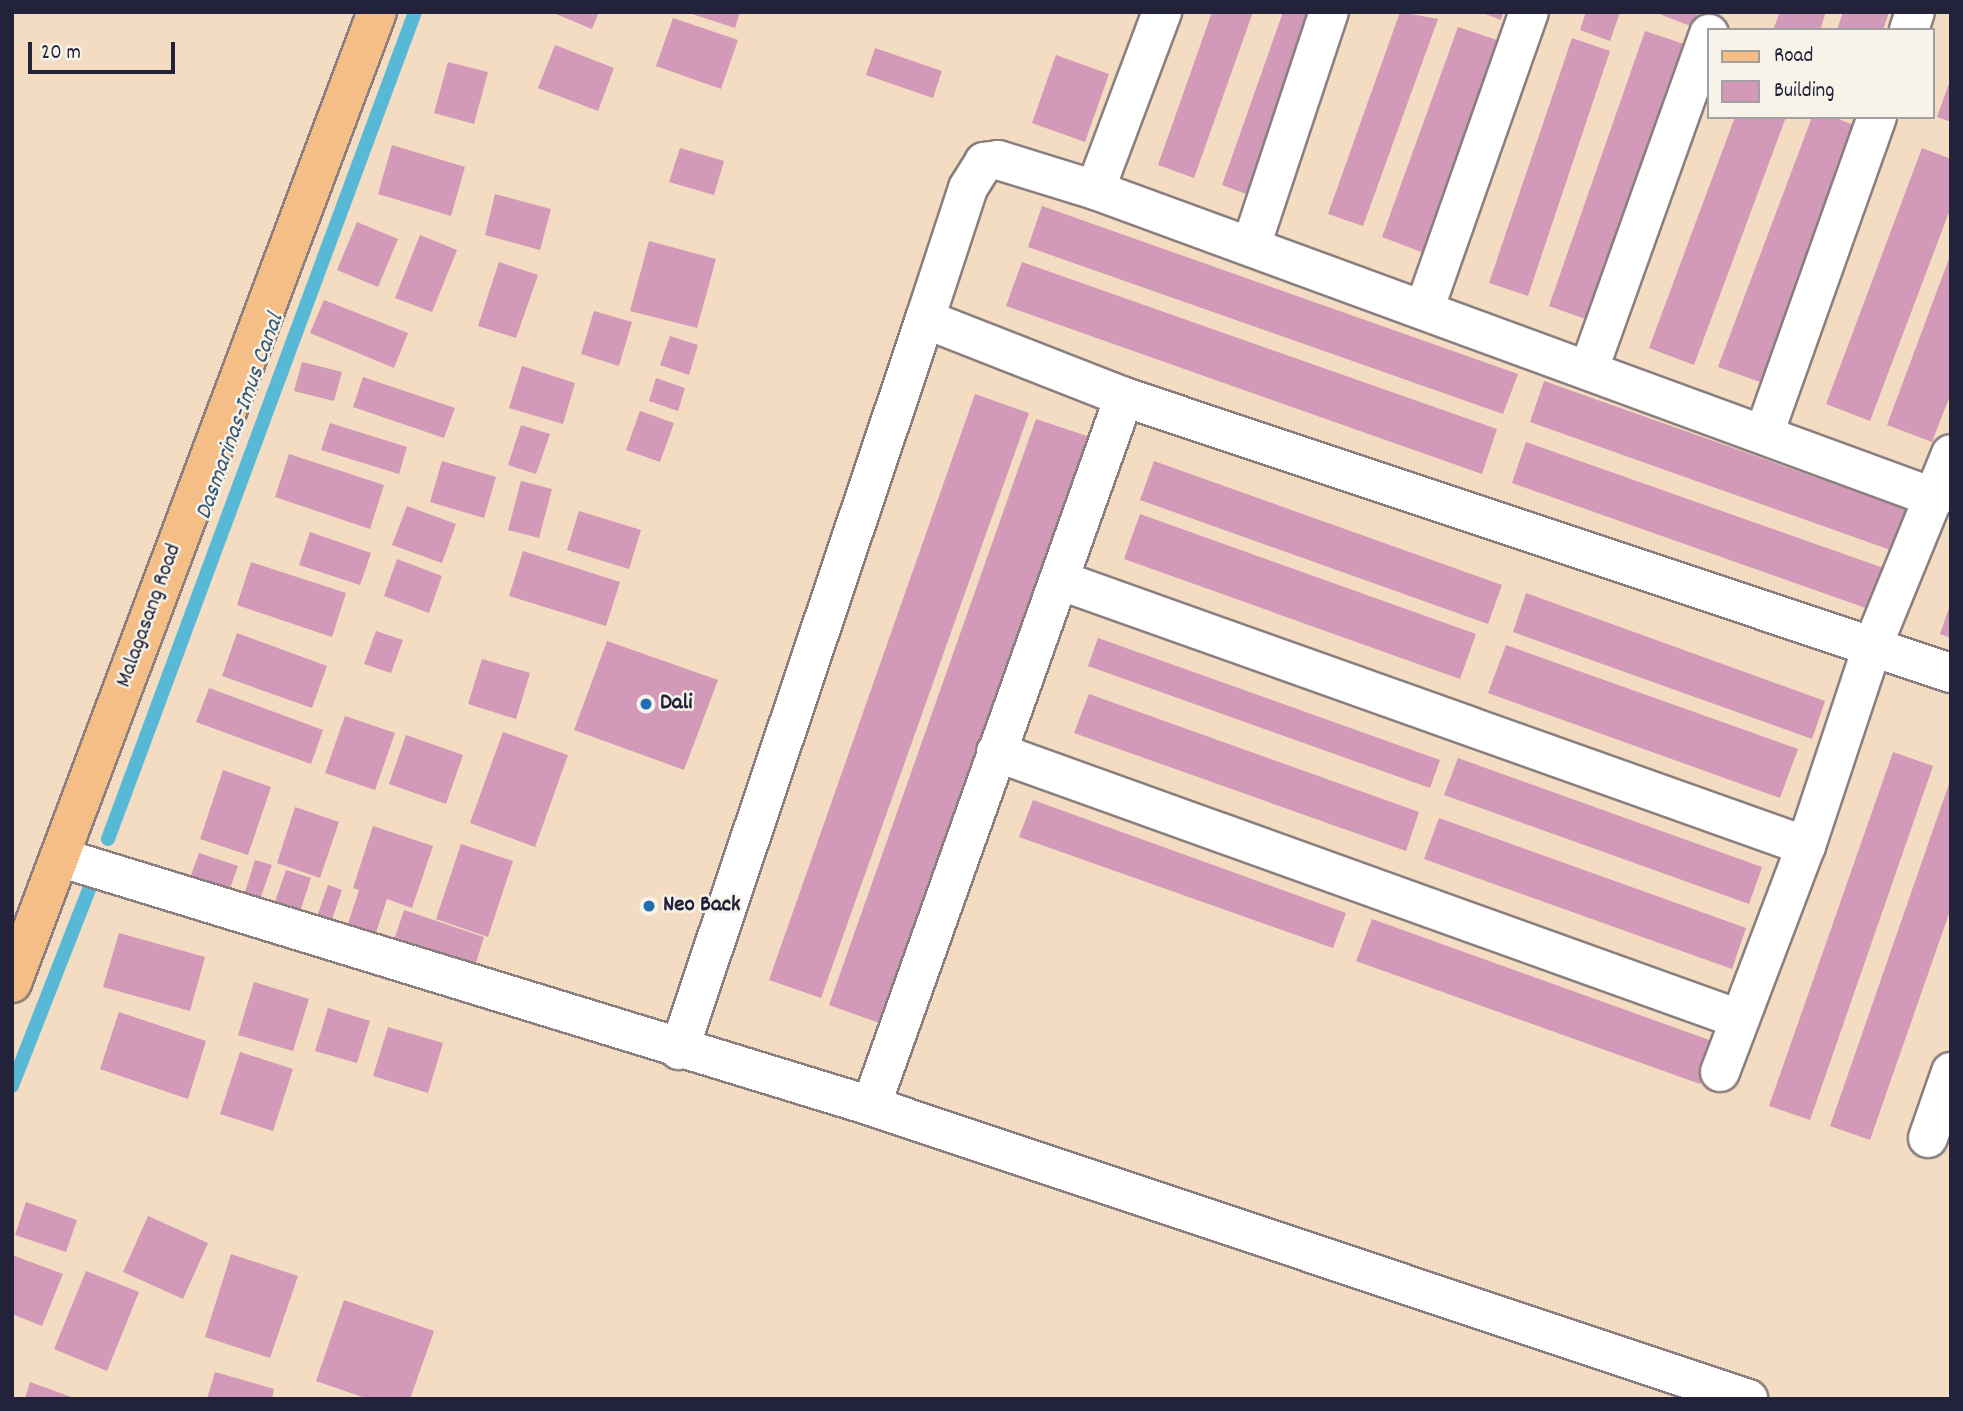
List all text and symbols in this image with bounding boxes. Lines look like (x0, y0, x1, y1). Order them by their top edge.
scale bar (32, 28, 178, 72)
legend (1708, 28, 1935, 119)
text: 20 m (41, 39, 81, 69)
text: Road (1774, 42, 1813, 72)
text: Building (1774, 77, 1834, 107)
water label: Dasmarinas-Imus Canal (190, 310, 292, 524)
street label: Malagasang Road (111, 540, 189, 692)
place label: Dali (660, 690, 692, 718)
marker: Dali (638, 696, 654, 712)
place label: Neo Back (663, 892, 740, 920)
marker: Neo Back (641, 898, 657, 914)

